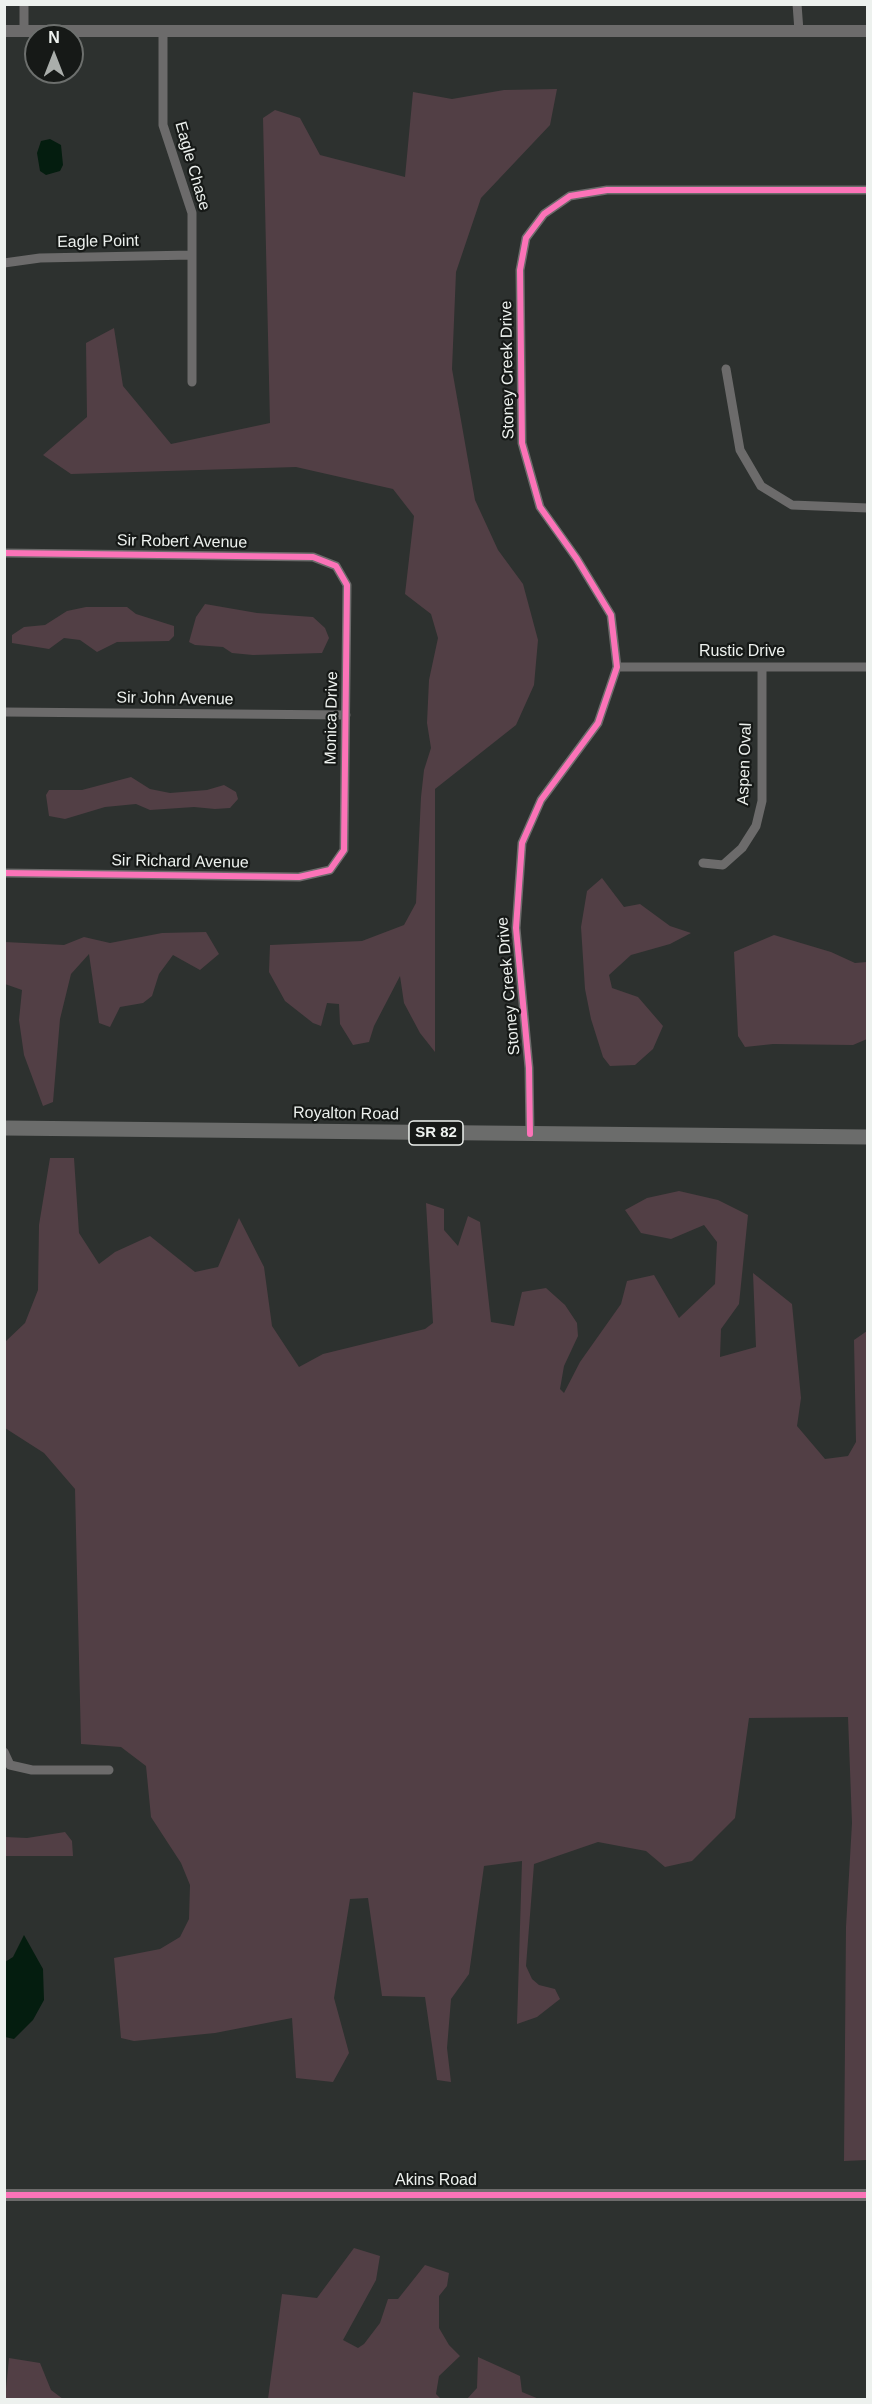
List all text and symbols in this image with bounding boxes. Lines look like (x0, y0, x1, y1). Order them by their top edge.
north arrow (24, 24, 84, 84)
text: N (48, 29, 60, 46)
street label: Eagle Chase (170, 119, 214, 213)
street label: Eagle Point (57, 232, 139, 252)
street label: Stoney Creek Drive (497, 300, 519, 440)
street label: Sir Robert Avenue (117, 531, 247, 553)
street label: Rustic Drive (699, 642, 785, 662)
street label: Monica Drive (322, 671, 342, 765)
street label: Sir John Avenue (116, 688, 234, 710)
street label: Aspen Oval (734, 722, 756, 806)
street label: Sir Richard Avenue (111, 851, 249, 873)
street label: Stoney Creek Drive (493, 916, 525, 1056)
street label: Royalton Road (293, 1103, 399, 1125)
road number: SR 82 (409, 1121, 463, 1145)
street label: Akins Road (395, 2171, 477, 2191)

